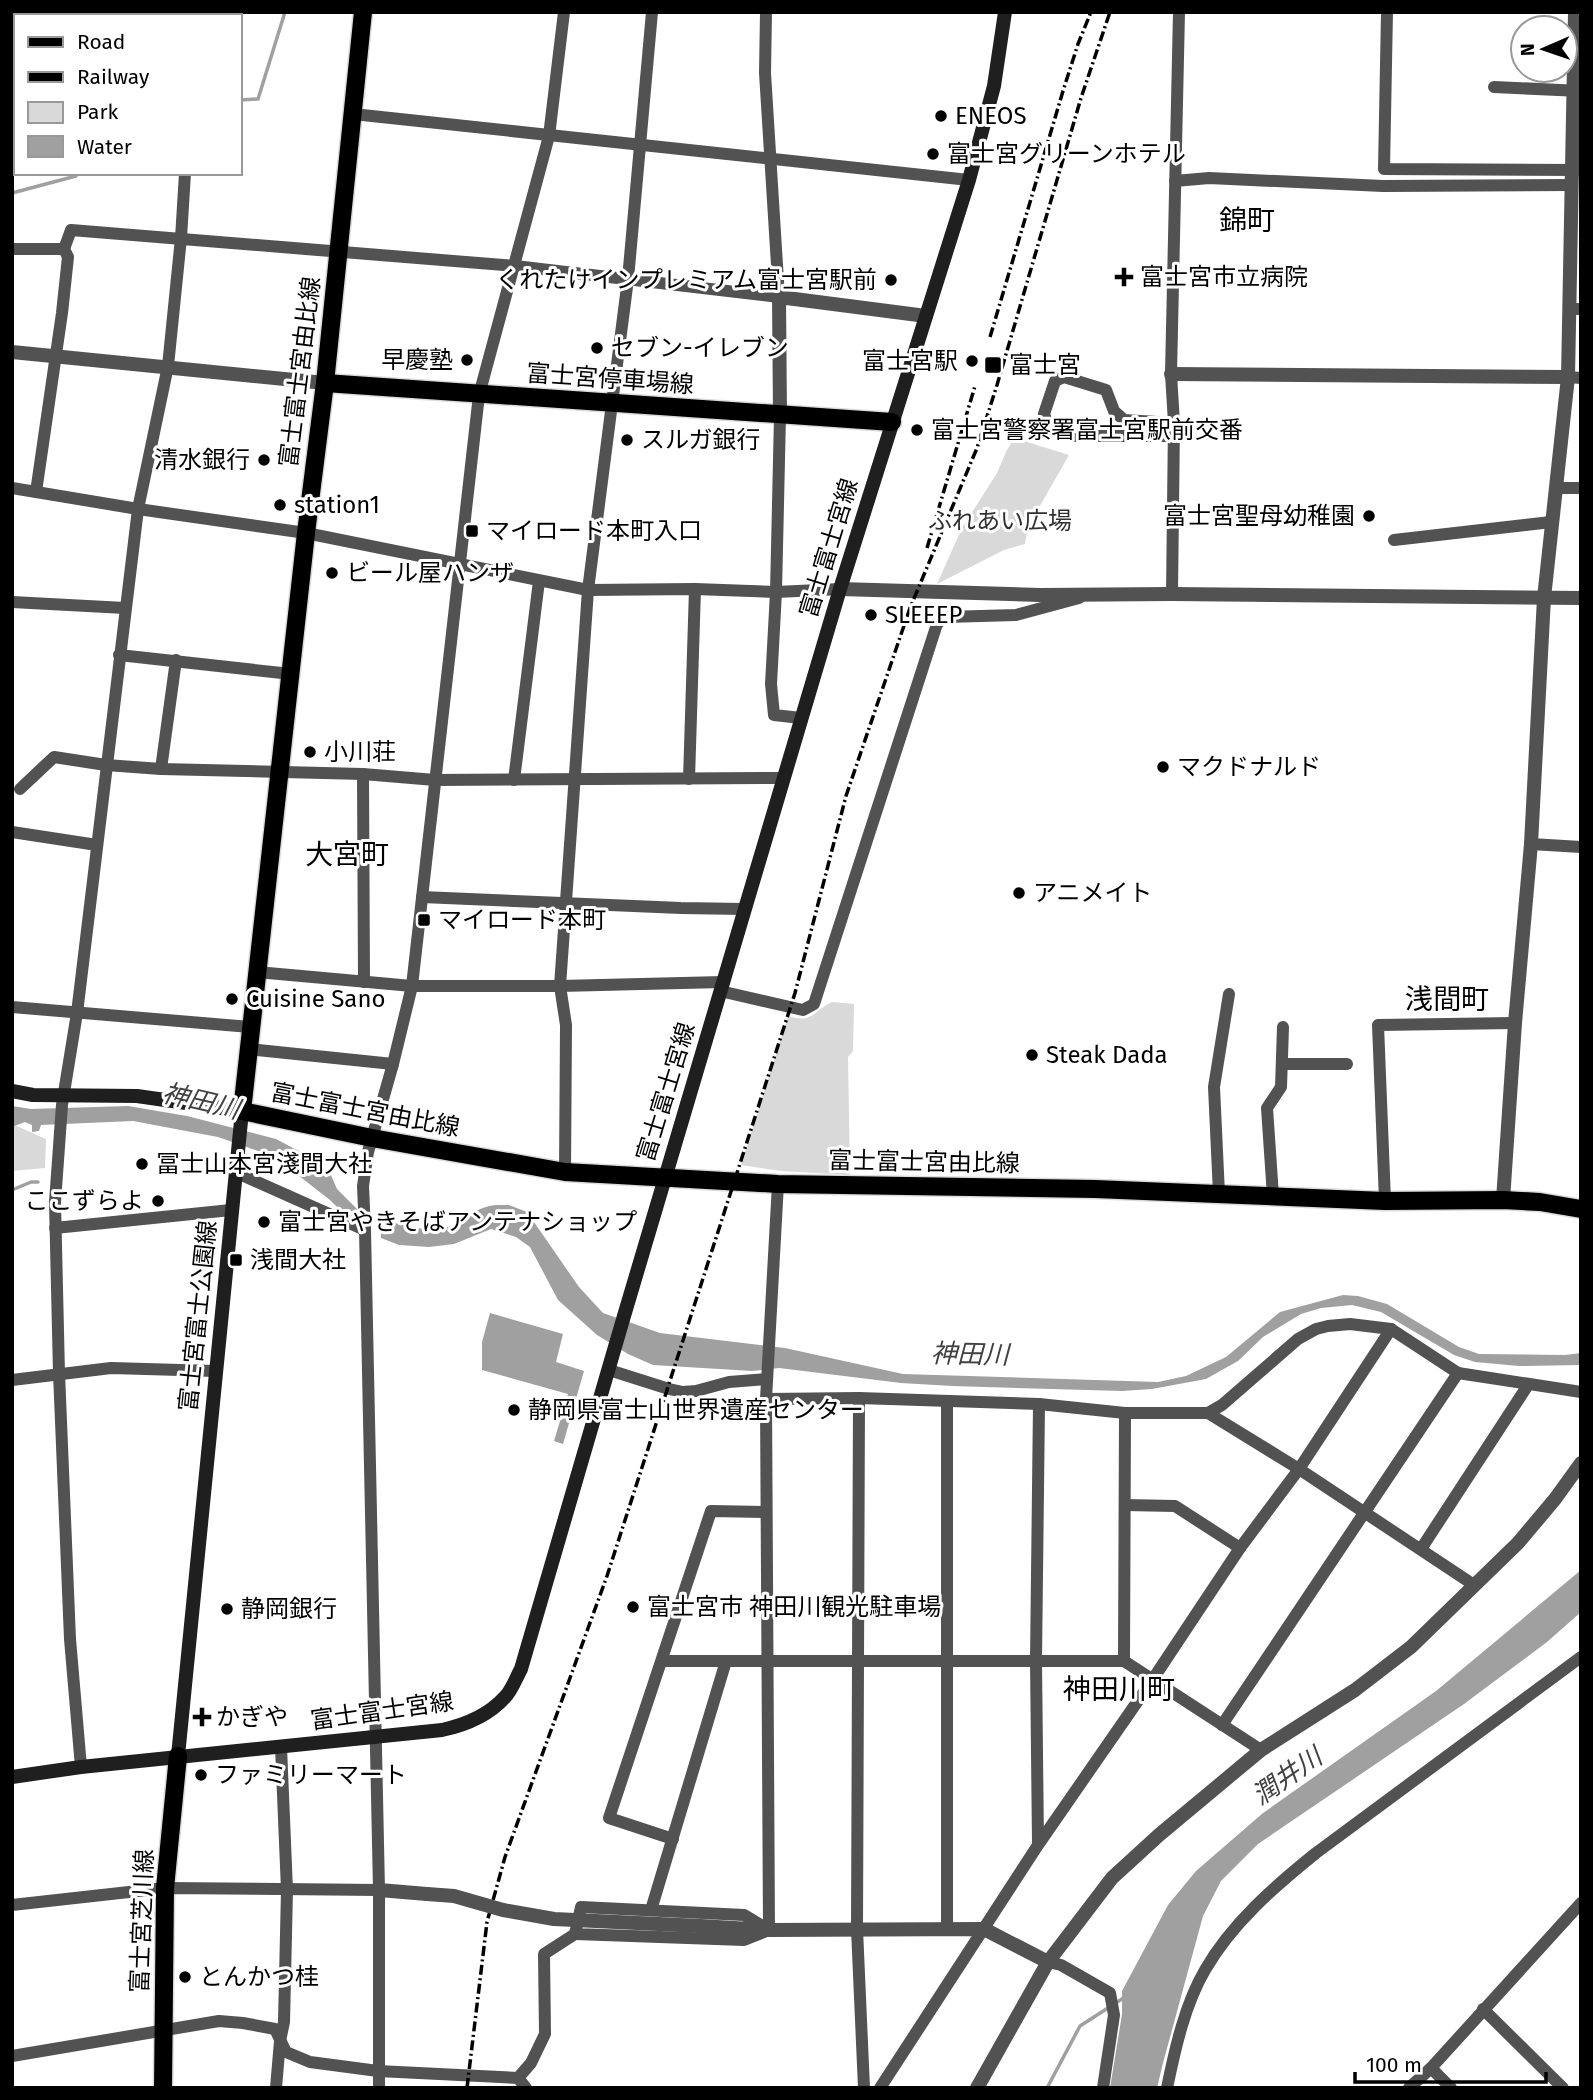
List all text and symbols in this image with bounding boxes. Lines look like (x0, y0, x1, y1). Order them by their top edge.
legend (14, 14, 242, 175)
north arrow (1509, 14, 1579, 84)
text: Road (77, 29, 125, 55)
text: N (1516, 43, 1539, 56)
text: Railway (77, 64, 150, 90)
text: Park (77, 99, 119, 125)
place label: ENEOS (955, 102, 1026, 130)
marker: ENEOS (933, 108, 949, 124)
text: Water (77, 134, 132, 160)
place label: 富士宮グリーンホテル (947, 140, 1186, 168)
marker: 富士宮グリーンホテル (925, 146, 941, 162)
district label: 錦町 (1219, 204, 1275, 237)
place label: 富士宮市立病院 (1140, 263, 1308, 291)
place label: くれたけインプレミアム富士宮駅前 (495, 266, 877, 294)
marker: 富士宮市立病院 (1114, 267, 1134, 287)
marker: くれたけインプレミアム富士宮駅前 (883, 272, 899, 288)
street label: 富士富士宮由比線 (274, 275, 326, 469)
place label: セブン-イレブン (611, 334, 789, 362)
marker: セブン-イレブン (589, 340, 605, 356)
place label: 早慶塾 (381, 346, 453, 374)
place label: 富士宮駅 (862, 347, 958, 375)
place label: 富士宮 (1009, 351, 1081, 379)
marker: 早慶塾 (459, 352, 475, 368)
marker: 富士宮駅 (964, 353, 980, 369)
marker: 富士宮 (983, 355, 1003, 375)
street label: 富士宮停車場線 (525, 359, 695, 399)
place label: 富士宮警察署富士宮駅前交番 (931, 416, 1243, 444)
marker: 富士宮警察署富士宮駅前交番 (909, 422, 925, 438)
place label: スルガ銀行 (641, 426, 760, 454)
marker: スルガ銀行 (619, 432, 635, 448)
place label: 清水銀行 (154, 446, 250, 474)
marker: 清水銀行 (256, 452, 272, 468)
street label: 富士富士宮線 (795, 475, 863, 621)
place label: station1 (294, 491, 380, 519)
marker: station1 (272, 497, 288, 513)
place label: 富士宮聖母幼稚園 (1163, 502, 1355, 530)
park label: ふれあい広場 (928, 507, 1072, 535)
marker: 富士宮聖母幼稚園 (1361, 508, 1377, 524)
place label: マイロード本町入口 (486, 517, 702, 545)
marker: マイロード本町入口 (464, 523, 480, 539)
place label: ビール屋ハンザ (346, 559, 514, 587)
marker: ビール屋ハンザ (324, 565, 340, 581)
place label: SLEEEP (885, 601, 963, 629)
marker: SLEEEP (863, 607, 879, 623)
place label: 小川荘 (324, 738, 396, 766)
marker: 小川荘 (302, 744, 318, 760)
place label: マクドナルド (1177, 753, 1321, 781)
marker: マクドナルド (1155, 759, 1171, 775)
district label: 大宮町 (305, 838, 389, 871)
place label: アニメイト (1033, 879, 1153, 907)
marker: アニメイト (1011, 885, 1027, 901)
place label: マイロード本町 (438, 906, 606, 934)
marker: マイロード本町 (416, 912, 432, 928)
district label: 浅間町 (1405, 983, 1489, 1016)
place label: Cuisine Sano (246, 985, 385, 1013)
marker: Cuisine Sano (224, 991, 240, 1007)
street label: 富士富士宮線 (632, 1019, 700, 1165)
place label: Steak Dada (1046, 1041, 1168, 1069)
marker: Steak Dada (1024, 1047, 1040, 1063)
water label: 神田川 (159, 1078, 245, 1126)
street label: 富士富士宮由比線 (268, 1078, 462, 1142)
street label: 富士富士宮由比線 (828, 1146, 1020, 1178)
place label: 冨士山本宮淺間大社 (156, 1150, 372, 1178)
marker: 冨士山本宮淺間大社 (134, 1156, 150, 1172)
place label: ここずらよ (24, 1187, 144, 1215)
marker: ここずらよ (150, 1193, 166, 1209)
place label: 富士宮やきそばアンテナショップ (278, 1208, 637, 1236)
marker: 富士宮やきそばアンテナショップ (256, 1214, 272, 1230)
street label: 富士宮富士公園線 (174, 1219, 222, 1413)
place label: 浅間大社 (250, 1246, 346, 1274)
marker: 浅間大社 (228, 1252, 244, 1268)
water label: 神田川 (931, 1338, 1012, 1371)
place label: 静岡県富士山世界遺産センター (528, 1396, 864, 1424)
marker: 静岡県富士山世界遺産センター (506, 1402, 522, 1418)
place label: 富士宮市 神田川観光駐車場 (647, 1593, 941, 1621)
place label: 静岡銀行 (241, 1595, 337, 1623)
marker: 富士宮市 神田川観光駐車場 (625, 1599, 641, 1615)
marker: 静岡銀行 (219, 1601, 235, 1617)
district label: 神田川町 (1063, 1673, 1175, 1706)
street label: 富士富士宮線 (309, 1687, 455, 1735)
place label: かぎや (216, 1703, 288, 1731)
marker: かぎや (194, 1709, 210, 1725)
water label: 潤井川 (1246, 1740, 1331, 1811)
place label: ファミリーマート (215, 1761, 407, 1789)
marker: ファミリーマート (193, 1767, 209, 1783)
street label: 富士宮芝川線 (125, 1849, 159, 1993)
place label: とんかつ桂 (199, 1963, 319, 1991)
marker: とんかつ桂 (177, 1969, 193, 1985)
scale bar (1355, 2040, 1546, 2084)
text: 100 m (1366, 2052, 1422, 2078)

